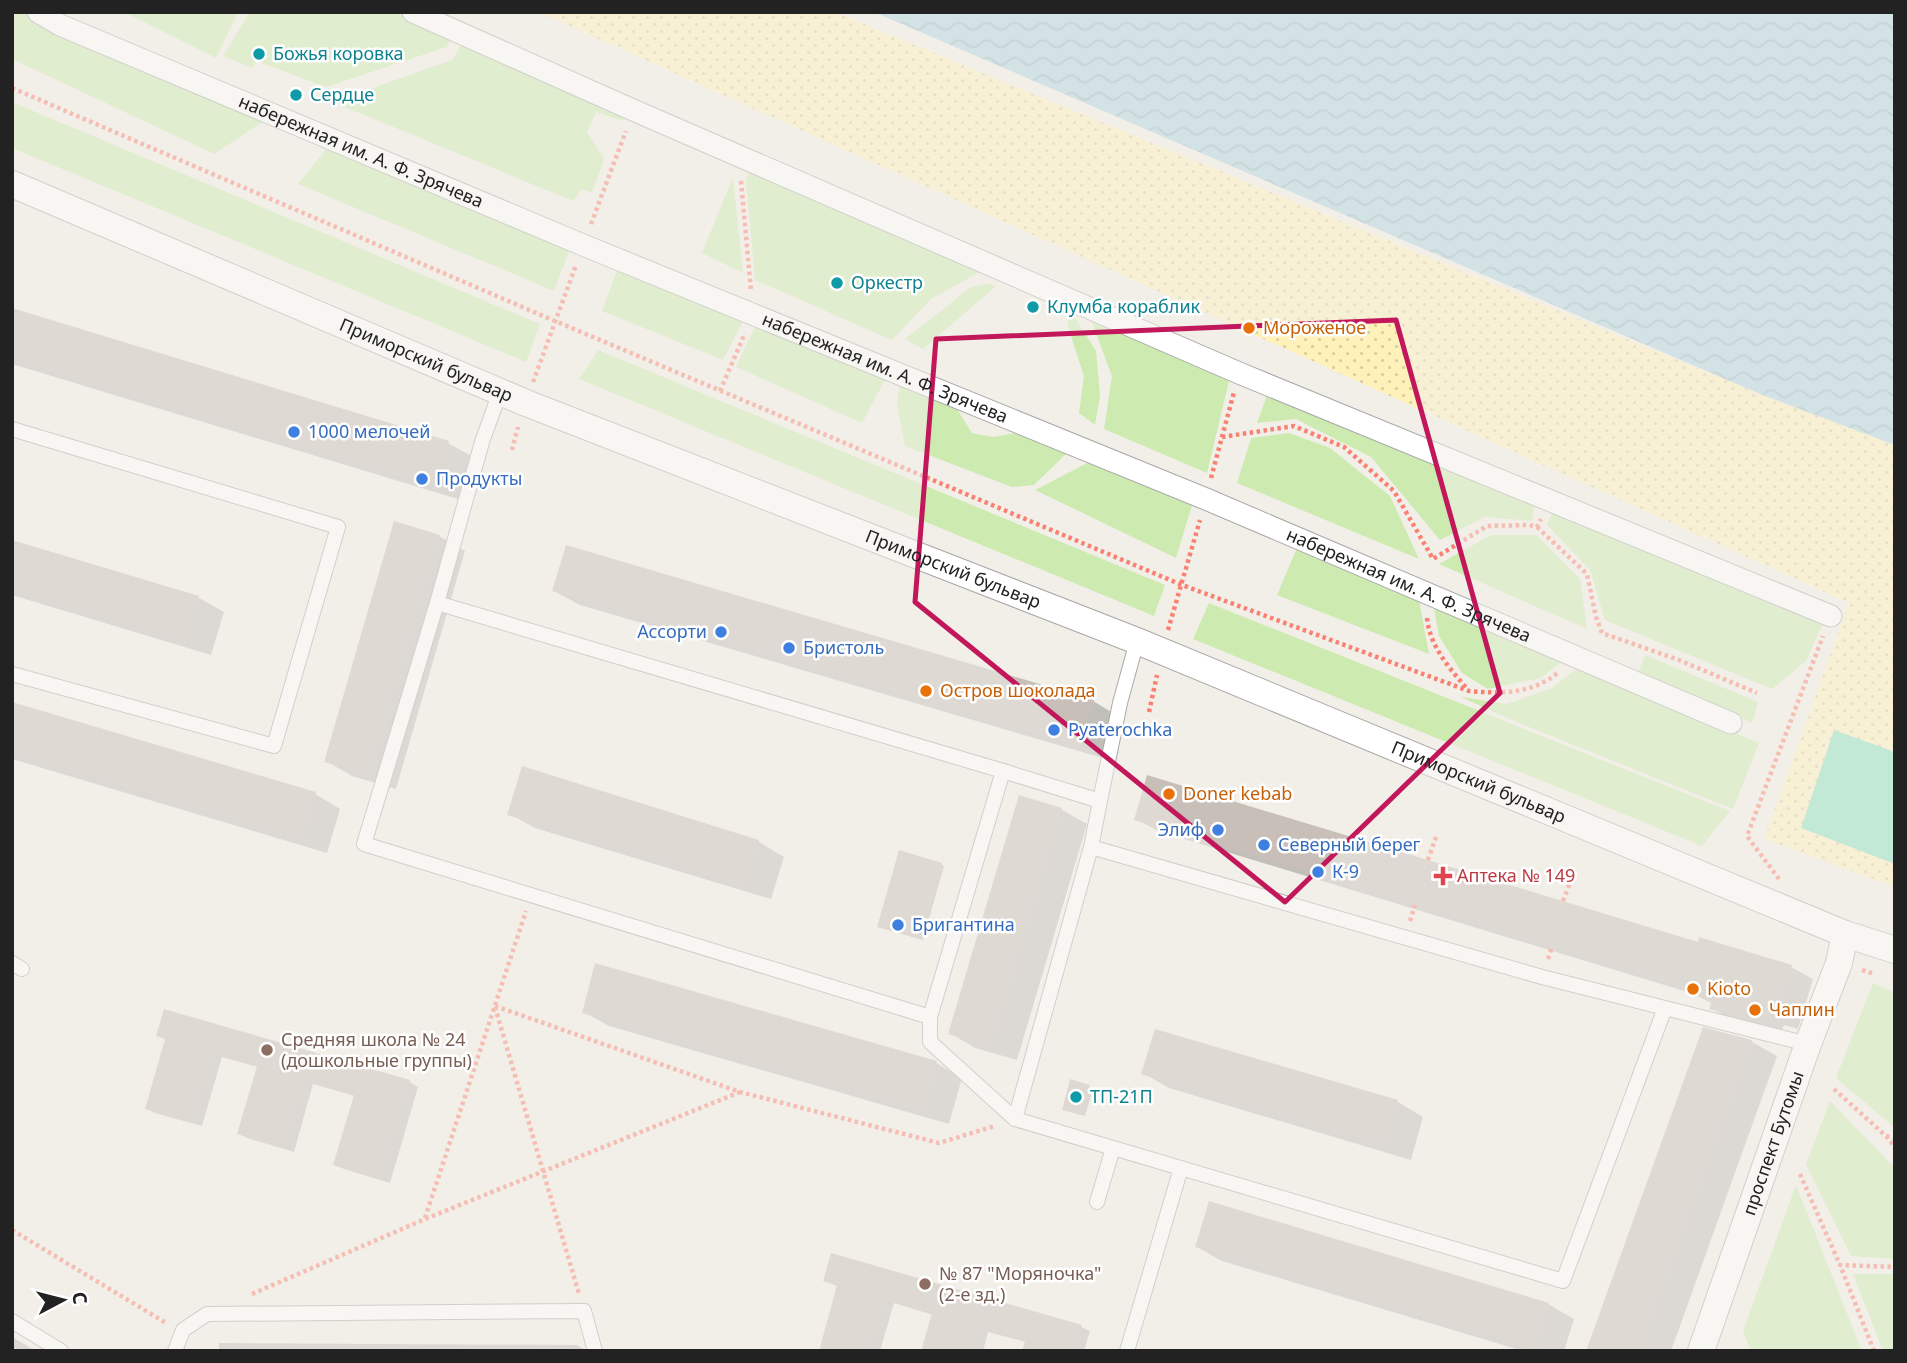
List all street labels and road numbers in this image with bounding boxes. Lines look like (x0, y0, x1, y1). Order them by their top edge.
street label: набережная им. А. Ф. Зрячева (235, 89, 487, 213)
street label: набережная им. А. Ф. Зрячева (759, 306, 1012, 428)
street label: Приморский бульвар (336, 312, 517, 407)
street label: набережная им. А. Ф. Зрячева (1283, 522, 1535, 647)
street label: Приморский бульвар (862, 523, 1045, 613)
street label: Приморский бульвар (1388, 735, 1570, 828)
street label: проспект Бутомы (1736, 1068, 1809, 1218)

